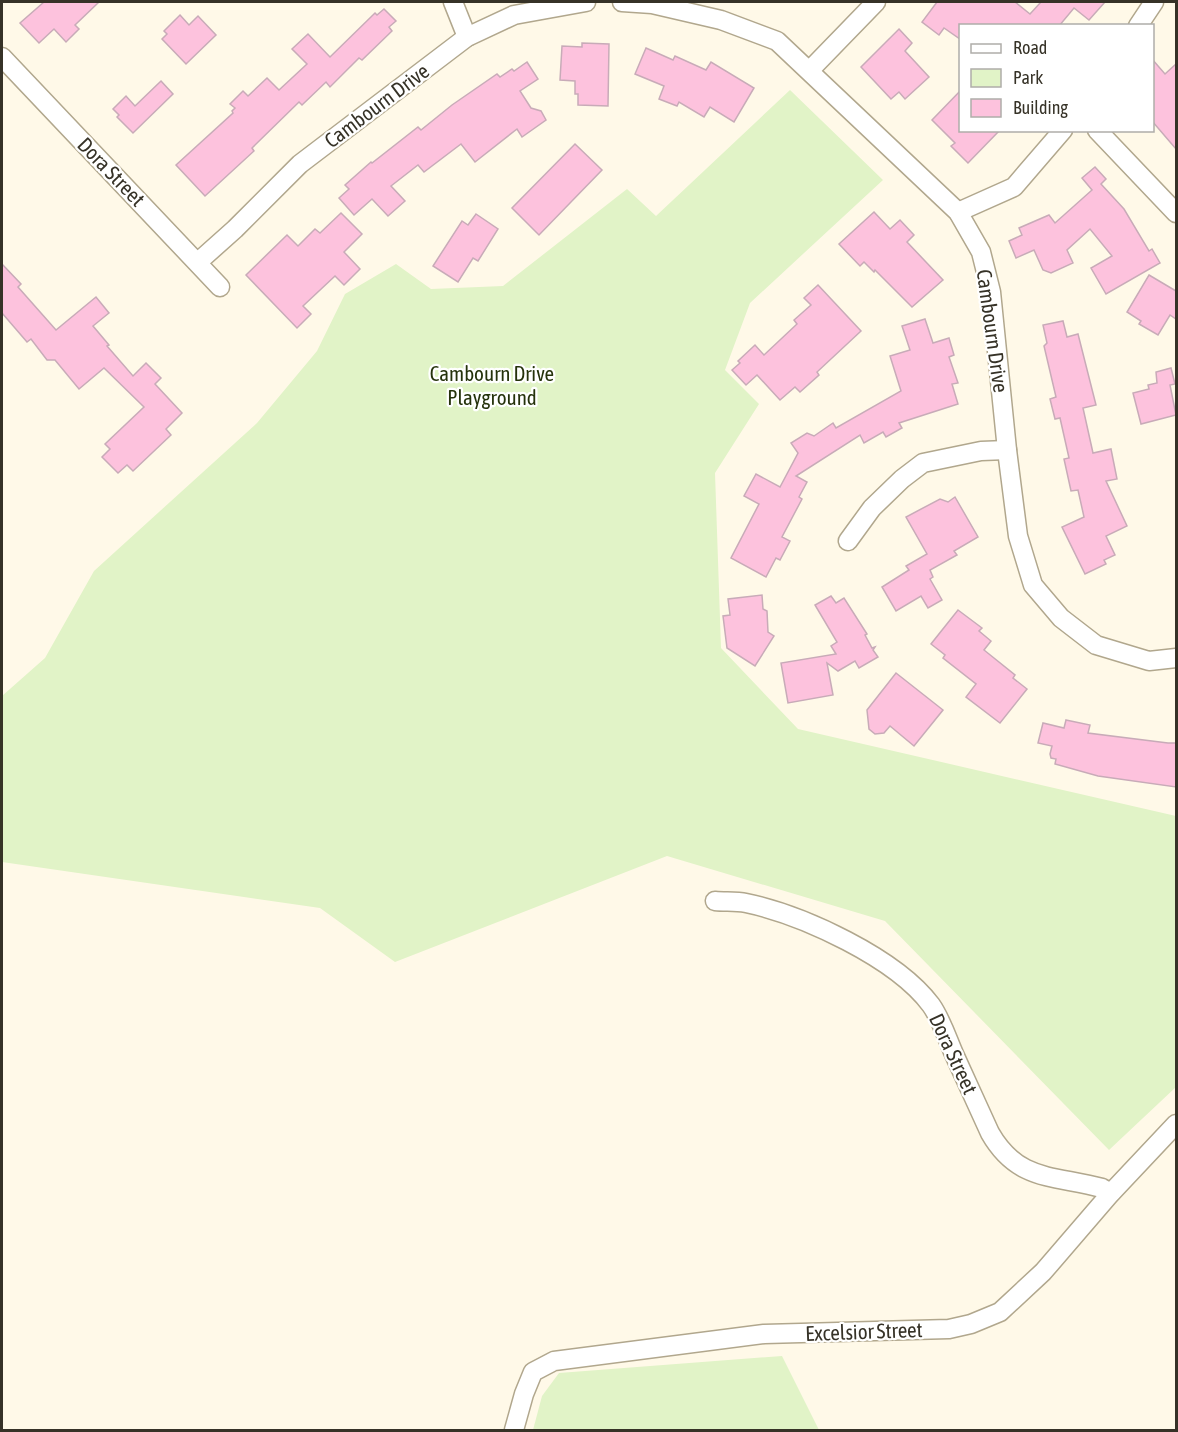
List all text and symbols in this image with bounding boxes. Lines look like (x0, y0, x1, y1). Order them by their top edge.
legend (959, 24, 1154, 132)
text: Road (1013, 37, 1047, 58)
street label: Cambourn Drive (320, 58, 433, 152)
text: Park (1013, 67, 1043, 88)
text: Building (1013, 97, 1068, 118)
street label: Dora Street (73, 132, 150, 211)
street label: Cambourn Drive (972, 268, 1014, 394)
park label: Cambourn Drive Playground (430, 361, 554, 409)
street label: Dora Street (925, 1009, 983, 1098)
street label: Excelsior Street (805, 1317, 923, 1345)

